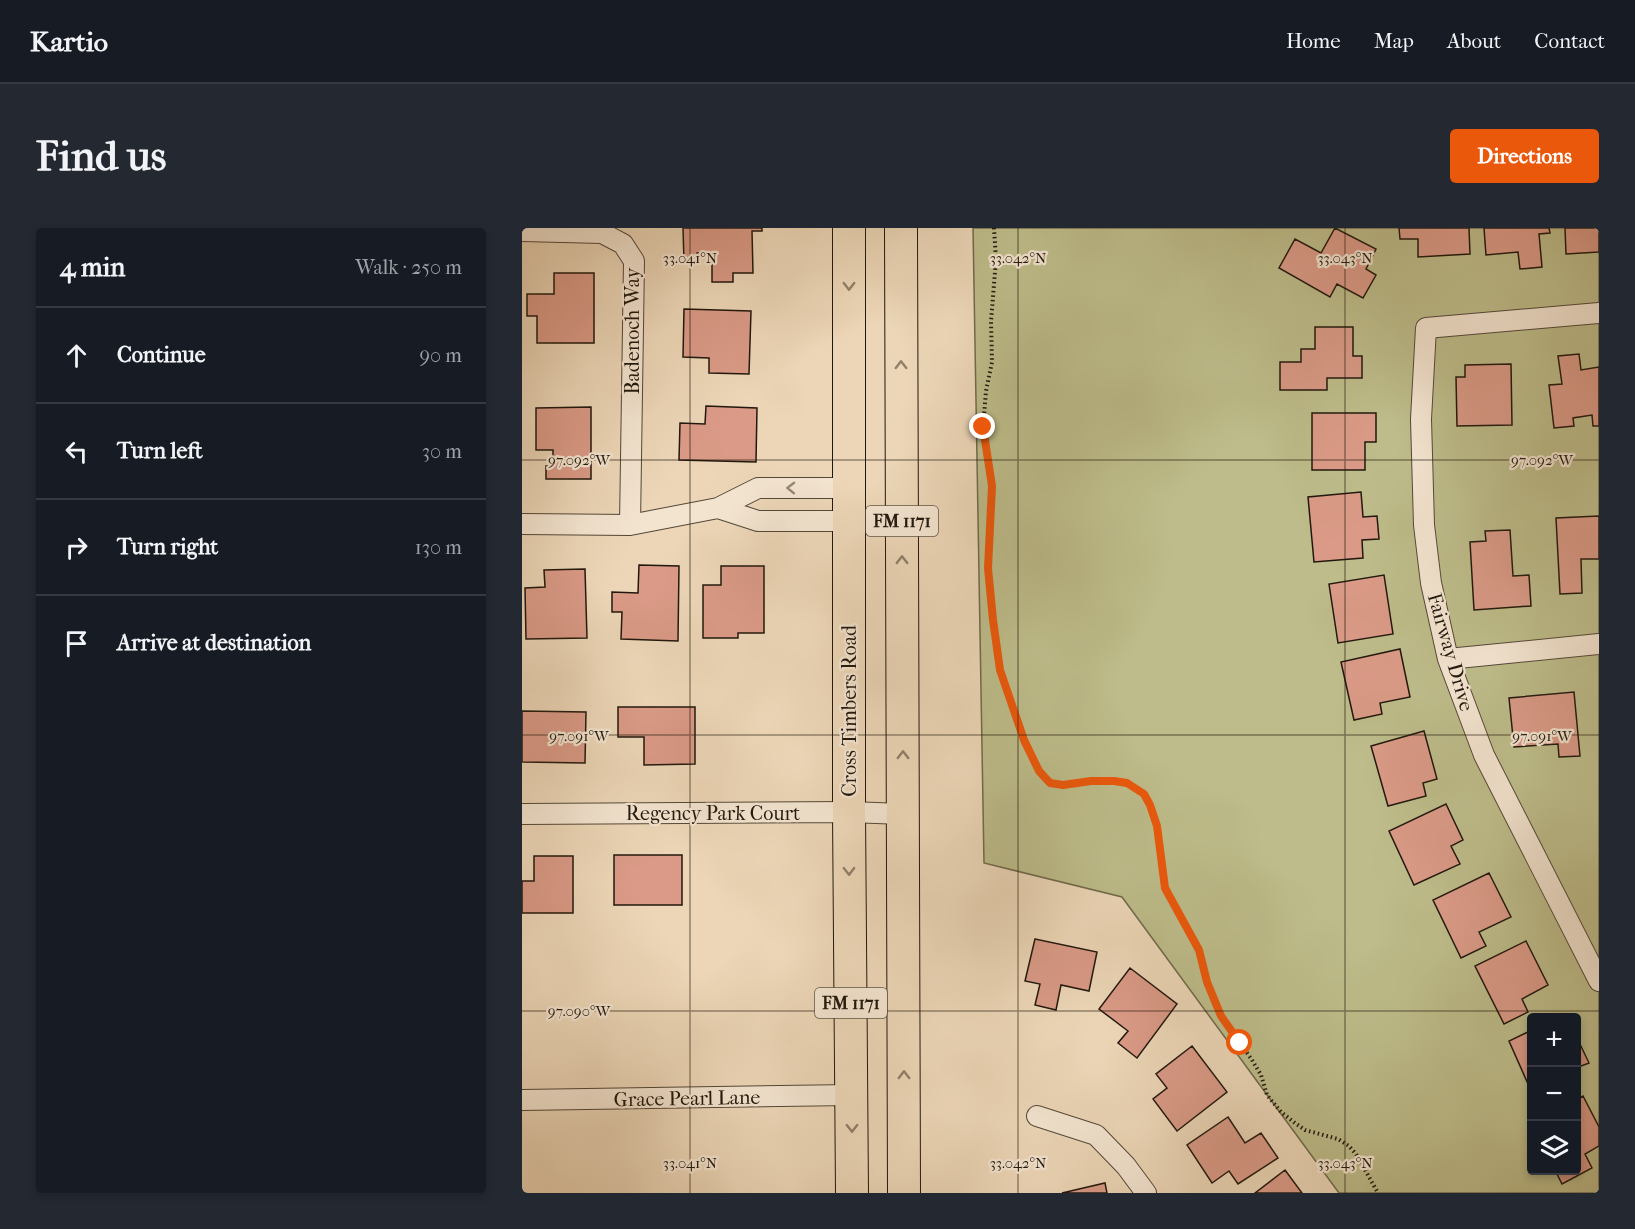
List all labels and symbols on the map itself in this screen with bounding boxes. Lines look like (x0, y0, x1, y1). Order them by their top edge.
text: 33.041°N (663, 249, 718, 267)
text: 33.042°N (990, 249, 1047, 267)
text: 33.043°N (1317, 249, 1373, 267)
street label: Badenoch Way (621, 266, 644, 394)
one-way arrow (843, 282, 855, 291)
one-way arrow (895, 361, 907, 370)
route end (969, 413, 995, 439)
text: 97.092°W (548, 451, 611, 469)
text: 97.092°W (1511, 451, 1574, 469)
one-way arrow (786, 482, 795, 494)
road number: FM 1171 (866, 506, 938, 536)
one-way arrow (896, 556, 908, 565)
street label: Fairway Drive (1423, 590, 1478, 714)
street label: Cross Timbers Road (838, 624, 861, 797)
text: 97.091°W (549, 727, 610, 745)
text: 97.091°W (1512, 727, 1573, 745)
one-way arrow (897, 751, 909, 760)
street label: Regency Park Court (626, 802, 800, 825)
one-way arrow (843, 866, 855, 875)
road number: FM 1171 (815, 988, 887, 1018)
text: 97.090°W (548, 1002, 611, 1020)
route start (1226, 1029, 1252, 1055)
one-way arrow (898, 1071, 910, 1080)
street label: Grace Pearl Lane (613, 1086, 761, 1111)
one-way arrow (846, 1124, 858, 1133)
text: 33.041°N (663, 1154, 718, 1172)
text: 33.042°N (990, 1154, 1047, 1172)
text: 33.043°N (1317, 1154, 1373, 1172)

